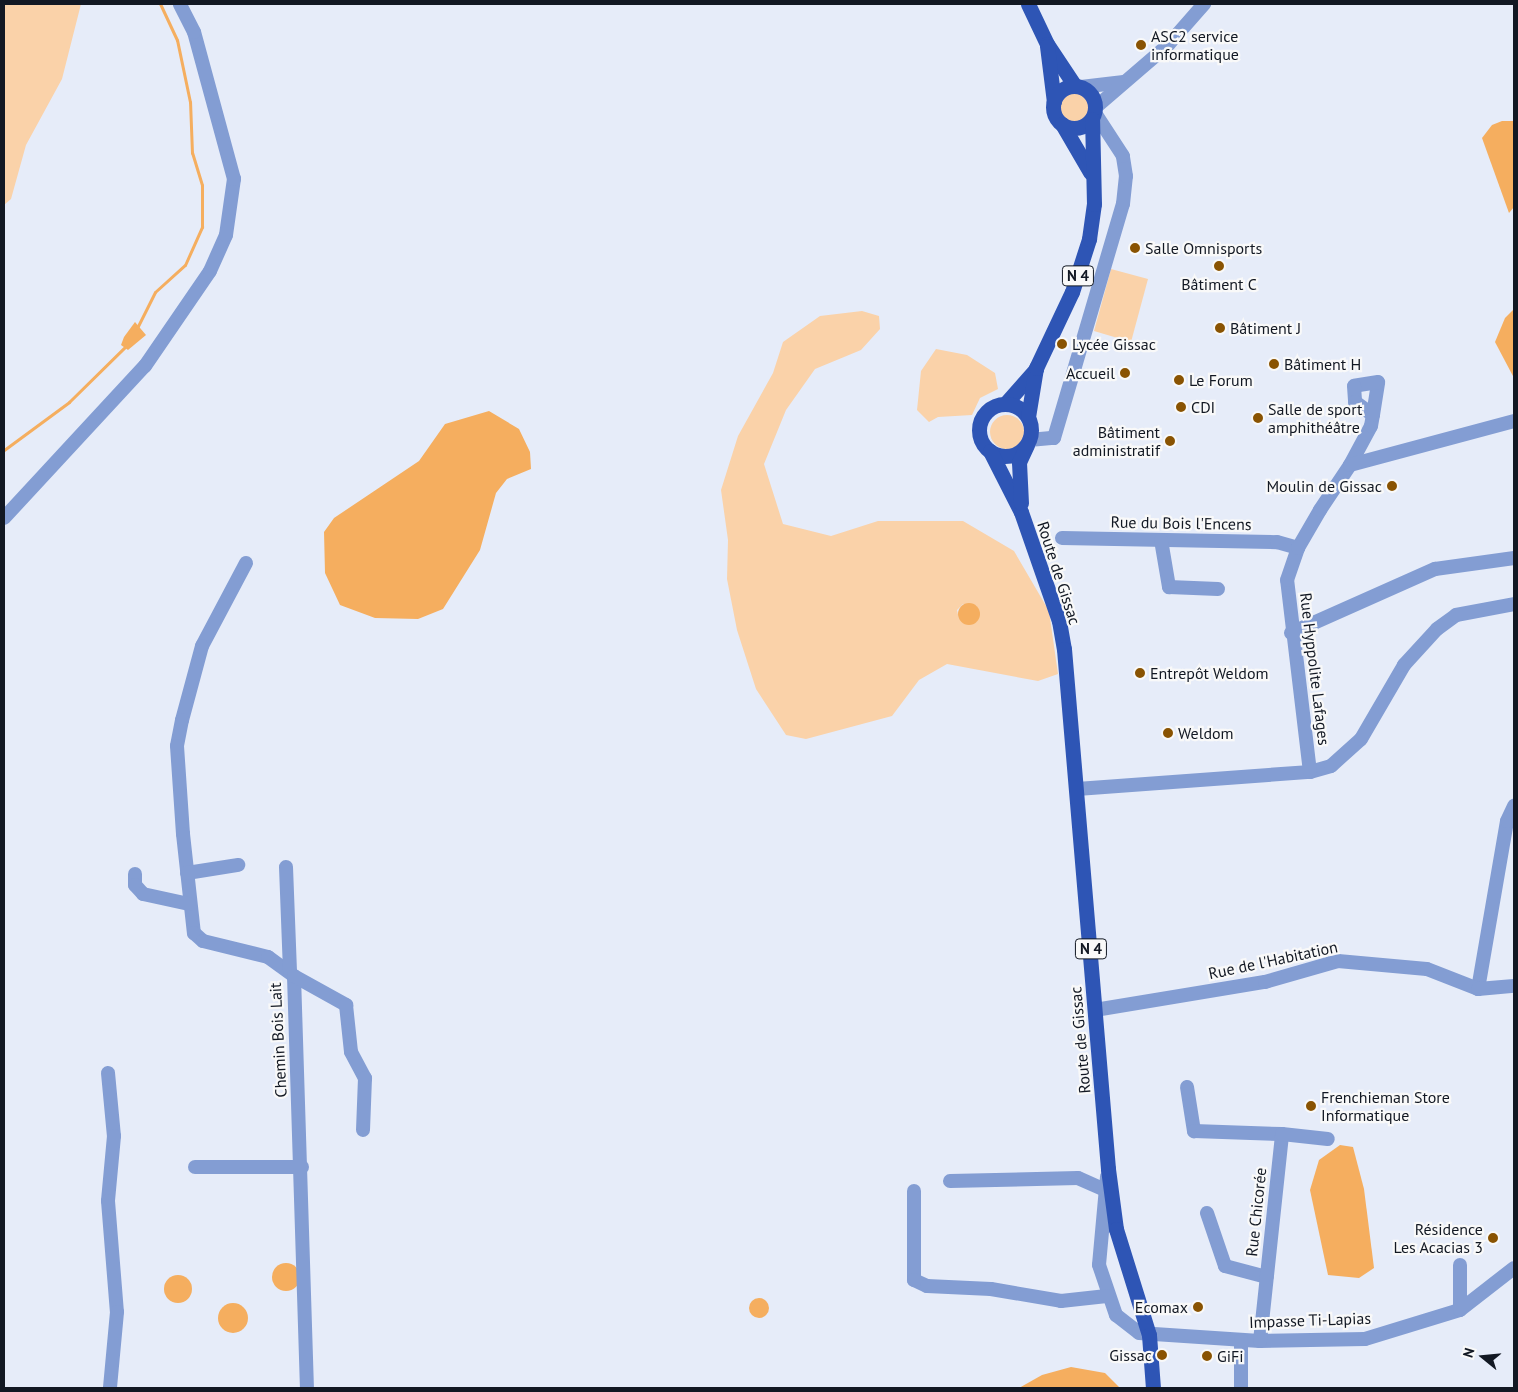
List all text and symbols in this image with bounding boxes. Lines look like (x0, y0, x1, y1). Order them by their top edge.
place label: ASC2 service informatique (1151, 26, 1239, 64)
marker: ASC2 service informatique (1135, 39, 1147, 51)
place label: Salle Omnisports (1145, 238, 1262, 258)
marker: Salle Omnisports (1129, 242, 1141, 254)
marker: Bâtiment C (1213, 260, 1225, 272)
road number: N 4 (1062, 264, 1094, 288)
place label: Bâtiment C (1181, 274, 1257, 294)
place label: Bâtiment J (1230, 318, 1301, 338)
marker: Bâtiment J (1214, 322, 1226, 334)
place label: Lycée Gissac (1072, 334, 1156, 354)
marker: Lycée Gissac (1056, 338, 1068, 350)
place label: Bâtiment H (1284, 354, 1361, 374)
marker: Bâtiment H (1268, 358, 1280, 370)
place label: Accueil (1066, 363, 1115, 383)
marker: Accueil (1119, 367, 1131, 379)
place label: Le Forum (1189, 370, 1253, 390)
marker: Le Forum (1173, 374, 1185, 386)
place label: CDI (1191, 397, 1215, 417)
place label: Salle de sport amphithéâtre (1268, 399, 1362, 437)
marker: CDI (1175, 401, 1187, 413)
marker: Salle de sport amphithéâtre (1252, 412, 1264, 424)
place label: Bâtiment administratif (1073, 422, 1160, 460)
marker: Bâtiment administratif (1164, 435, 1176, 447)
place label: Moulin de Gissac (1266, 476, 1382, 496)
marker: Moulin de Gissac (1386, 480, 1398, 492)
street label: Rue du Bois l'Encens (1110, 512, 1252, 534)
street label: Route de Gissac (1033, 519, 1085, 627)
street label: Rue Hyppolite Lafages (1296, 592, 1334, 746)
place label: Entrepôt Weldom (1150, 663, 1269, 683)
marker: Entrepôt Weldom (1134, 667, 1146, 679)
place label: Weldom (1178, 723, 1234, 743)
marker: Weldom (1162, 727, 1174, 739)
road number: N 4 (1075, 936, 1107, 962)
street label: Rue de l'Habitation (1207, 937, 1339, 983)
street label: Chemin Bois Lait (265, 982, 291, 1098)
street label: Route de Gissac (1066, 986, 1094, 1094)
place label: Frenchieman Store Informatique (1321, 1087, 1450, 1125)
marker: Frenchieman Store Informatique (1305, 1100, 1317, 1112)
street label: Rue Chicorée (1242, 1166, 1270, 1258)
place label: Résidence Les Acacias 3 (1393, 1219, 1483, 1257)
marker: Résidence Les Acacias 3 (1487, 1232, 1499, 1244)
place label: Ecomax (1135, 1297, 1188, 1317)
marker: Ecomax (1192, 1301, 1204, 1313)
street label: Impasse Ti-Lapias (1248, 1308, 1372, 1332)
north arrow (1458, 1332, 1508, 1382)
place label: Gissac (1109, 1345, 1152, 1365)
place label: GiFi (1217, 1346, 1244, 1366)
text: N (1459, 1346, 1479, 1360)
marker: Gissac (1156, 1349, 1168, 1361)
marker: GiFi (1201, 1350, 1213, 1362)

